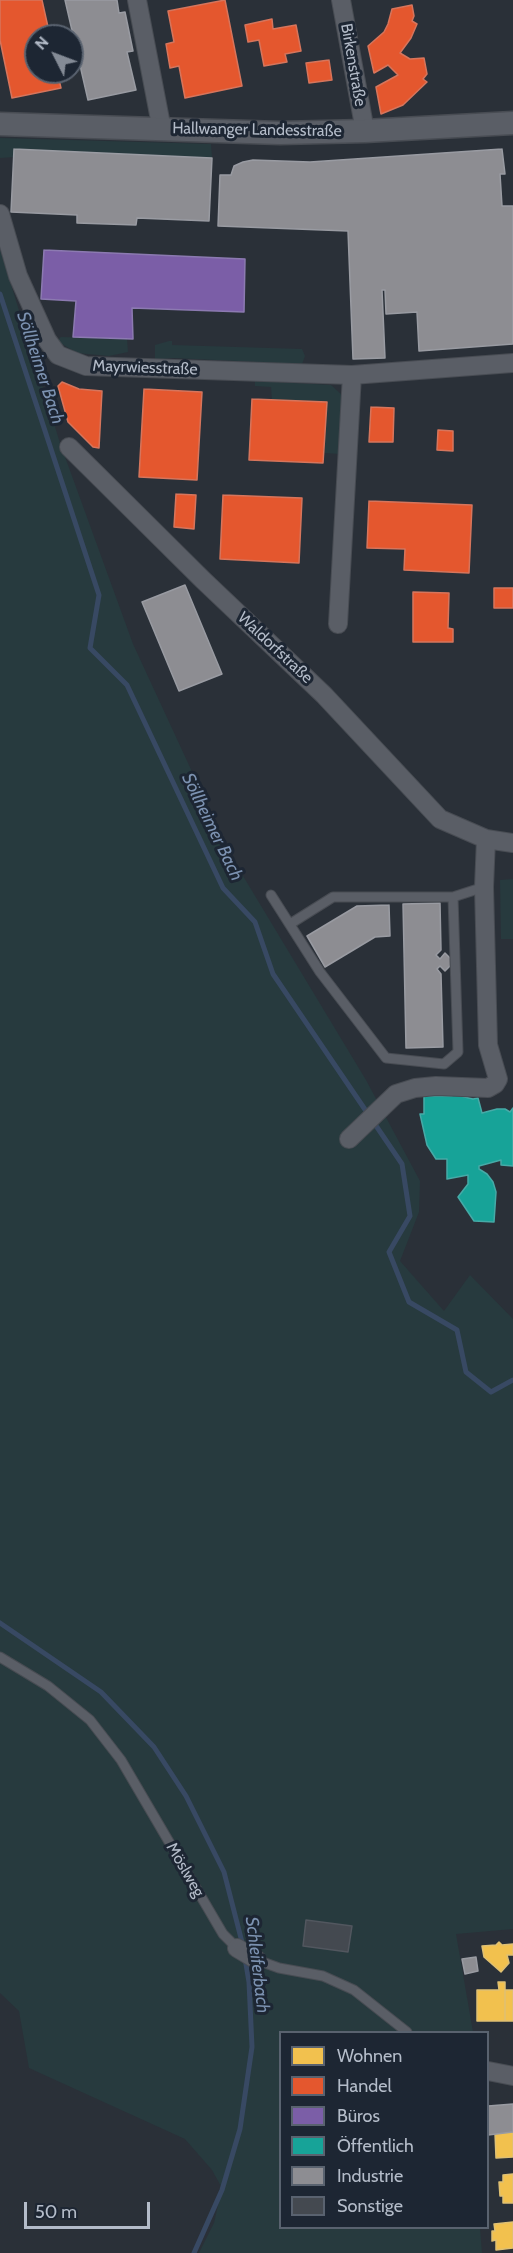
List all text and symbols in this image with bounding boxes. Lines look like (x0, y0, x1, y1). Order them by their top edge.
street label: Birkenstraße (336, 22, 370, 108)
north arrow (24, 24, 84, 84)
text: N (31, 32, 53, 54)
street label: Hallwanger Landesstraße (172, 119, 342, 141)
water label: Söllheimer Bach (12, 309, 68, 427)
street label: Mayrwiesstraße (92, 357, 198, 379)
street label: Waldorfstraße (233, 608, 317, 688)
water label: Söllheimer Bach (177, 770, 247, 884)
street label: Möslweg (162, 1839, 208, 1901)
water label: Schleiferbach (240, 1915, 274, 2015)
legend (279, 2031, 489, 2229)
text: Wohnen (337, 2045, 402, 2067)
text: Handel (337, 2075, 392, 2097)
text: Büros (337, 2105, 380, 2127)
text: Öffentlich (337, 2135, 414, 2157)
text: Industrie (337, 2165, 403, 2187)
scale bar (27, 2190, 153, 2228)
text: Sonstige (337, 2195, 403, 2217)
text: 50 m (35, 2201, 77, 2223)

